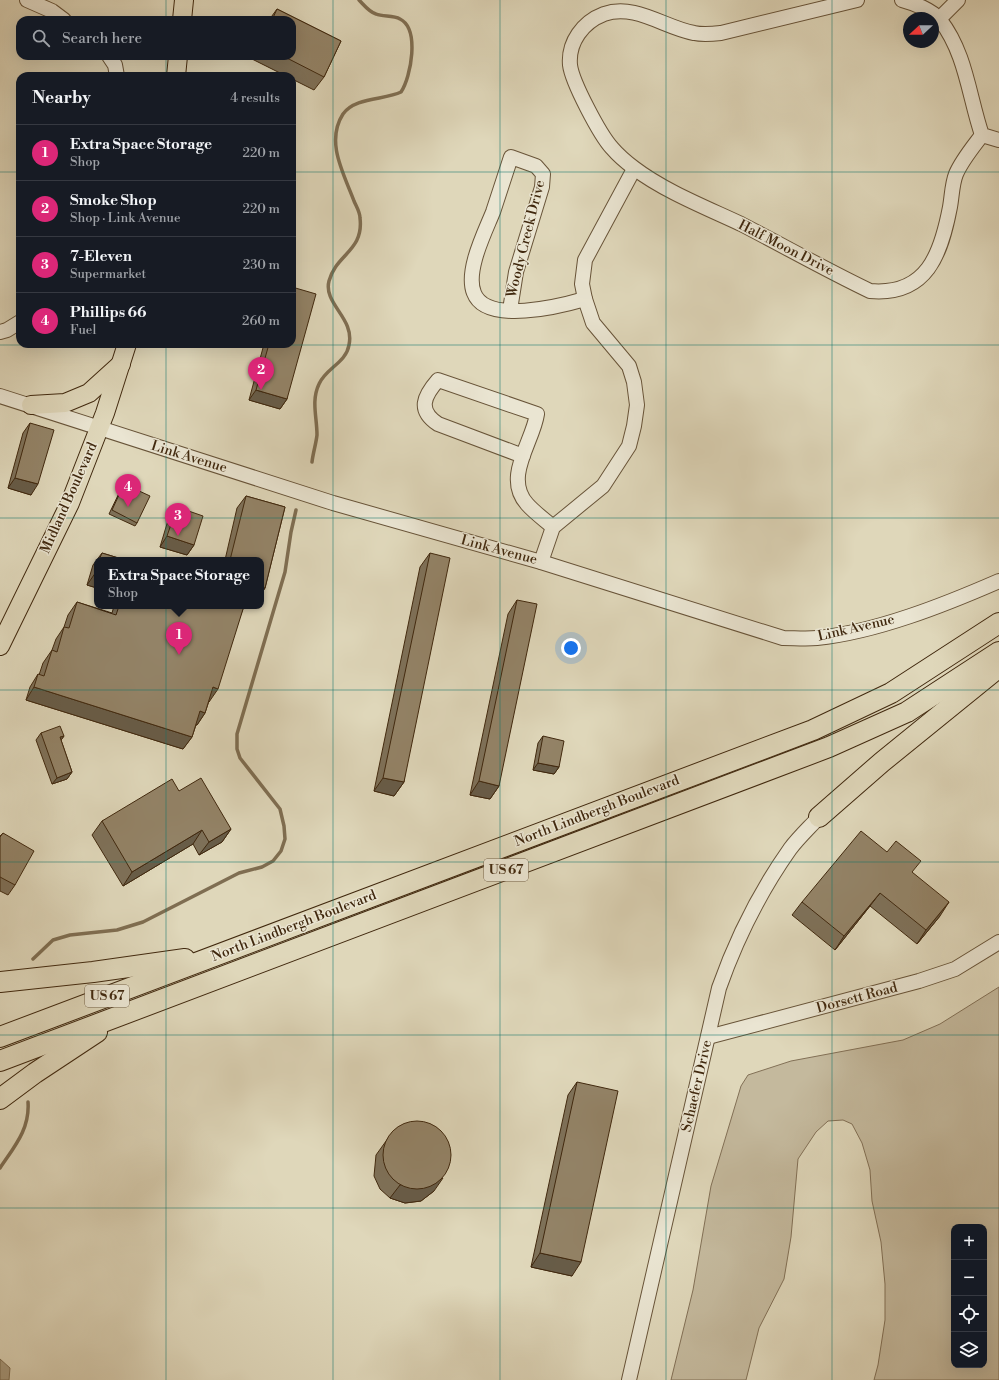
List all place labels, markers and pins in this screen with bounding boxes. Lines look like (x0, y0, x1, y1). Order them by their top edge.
pin: 2 (248, 357, 274, 390)
pin: 4 (115, 474, 141, 507)
pin: 3 (165, 503, 191, 536)
pin: 1 (166, 622, 192, 655)

